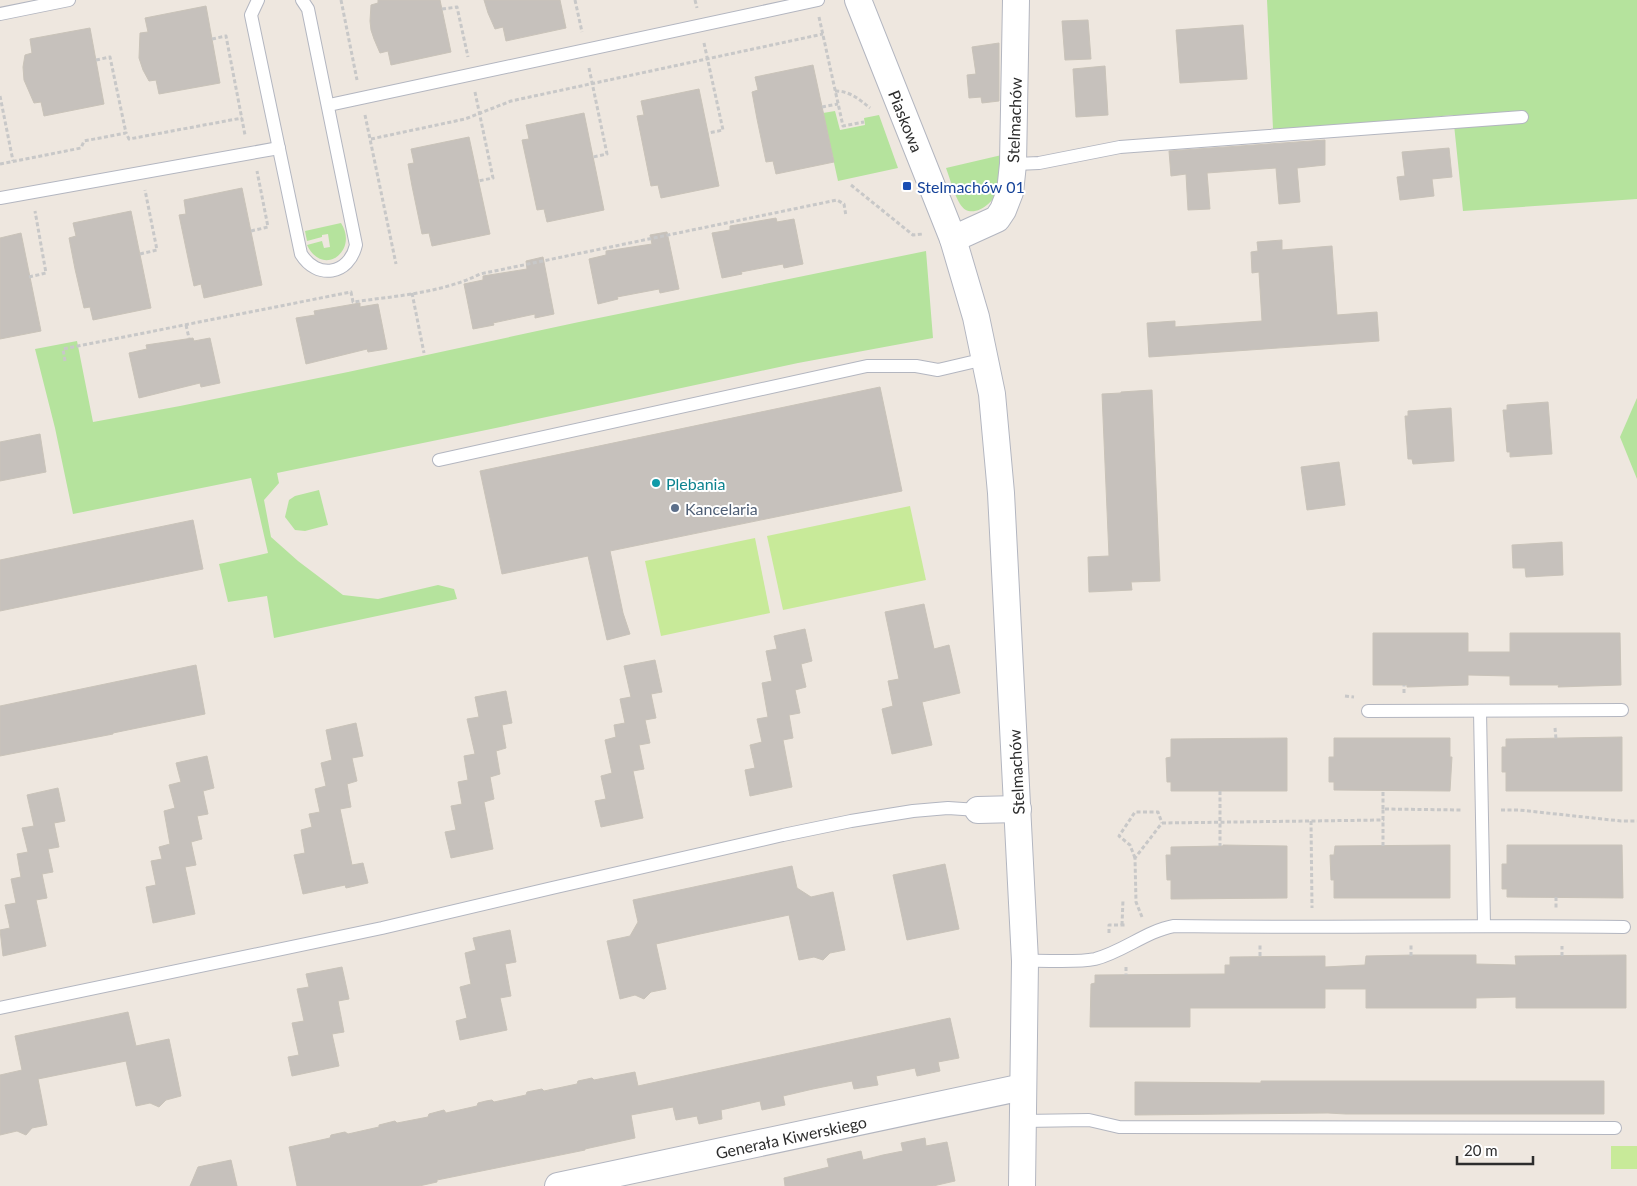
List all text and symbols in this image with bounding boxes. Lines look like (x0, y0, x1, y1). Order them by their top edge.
street label: Stelmachów (1003, 77, 1025, 163)
street label: Piaskowa (885, 87, 927, 155)
place label: Stelmachów 01 (917, 177, 1025, 196)
marker: Stelmachów 01 (901, 180, 913, 192)
place label: Plebania (666, 474, 725, 493)
marker: Plebania (650, 477, 662, 489)
place label: Kancelaria (685, 499, 758, 518)
marker: Kancelaria (669, 502, 681, 514)
street label: Stelmachów (1004, 728, 1028, 815)
street label: Generała Kiwerskiego (714, 1112, 868, 1162)
scale bar (1457, 1134, 1533, 1166)
text: 20 m (1464, 1141, 1498, 1159)

